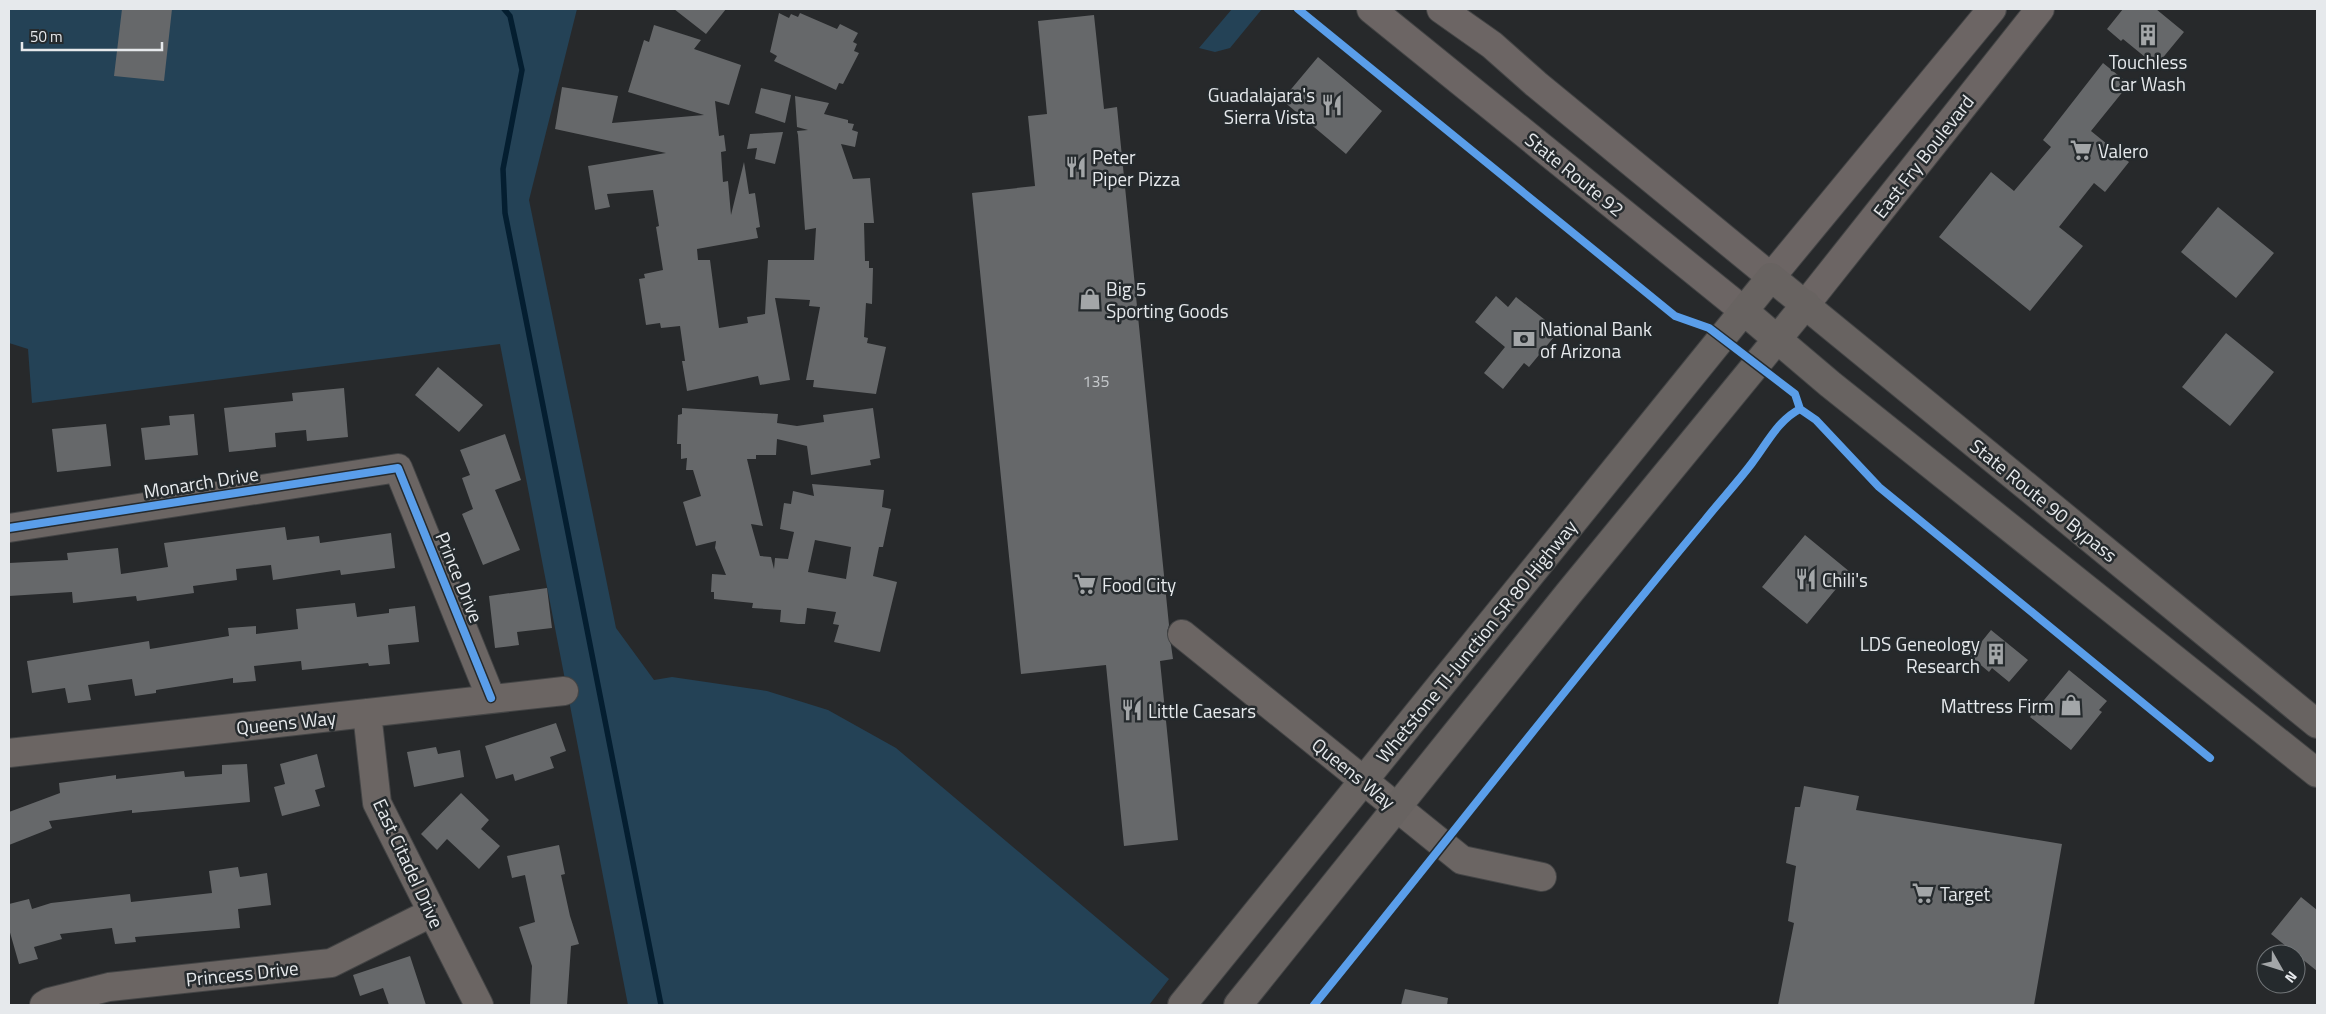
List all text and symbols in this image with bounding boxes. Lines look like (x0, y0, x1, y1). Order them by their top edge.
scale bar (22, 20, 162, 52)
building icon: Touchless Car Wash (2135, 22, 2161, 48)
text: 50 m (30, 25, 63, 48)
place label: Touchless Car Wash (2109, 47, 2187, 98)
place label: Guadalajara's Sierra Vista (1208, 80, 1315, 131)
street label: East Fry Boulevard (1865, 88, 1981, 224)
restaurant icon: Guadalajara's Sierra Vista (1319, 92, 1345, 118)
street label: State Route 92 (1519, 125, 1631, 223)
place label: Valero (2098, 136, 2148, 165)
supermarket icon: Valero (2068, 137, 2094, 163)
place label: Peter Piper Pizza (1092, 142, 1181, 193)
restaurant icon: Peter Piper Pizza (1063, 154, 1089, 180)
place label: Big 5 Sporting Goods (1106, 274, 1229, 325)
shop icon: Big 5 Sporting Goods (1077, 286, 1103, 312)
place label: National Bank of Arizona (1540, 314, 1652, 365)
bank icon: National Bank of Arizona (1511, 326, 1537, 352)
house number: 135 (1083, 369, 1109, 393)
street label: State Route 90 Bypass (1964, 431, 2124, 569)
street label: Monarch Drive (141, 459, 261, 505)
street label: Whetstone TI-Junction SR 80 Highway (1368, 513, 1584, 769)
street label: Prince Drive (429, 527, 491, 627)
place label: Chili's (1822, 565, 1868, 594)
restaurant icon: Chili's (1793, 566, 1819, 592)
place label: Food City (1102, 570, 1176, 599)
supermarket icon: Food City (1072, 571, 1098, 597)
place label: LDS Geneology Research (1860, 629, 1980, 680)
building icon: LDS Geneology Research (1983, 641, 2009, 667)
place label: Mattress Firm (1941, 691, 2054, 720)
shop icon: Mattress Firm (2058, 692, 2084, 718)
place label: Little Caesars (1148, 696, 1256, 725)
restaurant icon: Little Caesars (1119, 697, 1145, 723)
street label: Queens Way (235, 702, 337, 742)
street label: Queens Way (1306, 730, 1402, 816)
street label: East Citadel Drive (366, 793, 452, 933)
place label: Target (1940, 879, 1991, 908)
supermarket icon: Target (1910, 880, 1936, 906)
north arrow (2256, 944, 2306, 994)
street label: Princess Drive (184, 953, 300, 993)
text: N (2280, 967, 2303, 988)

